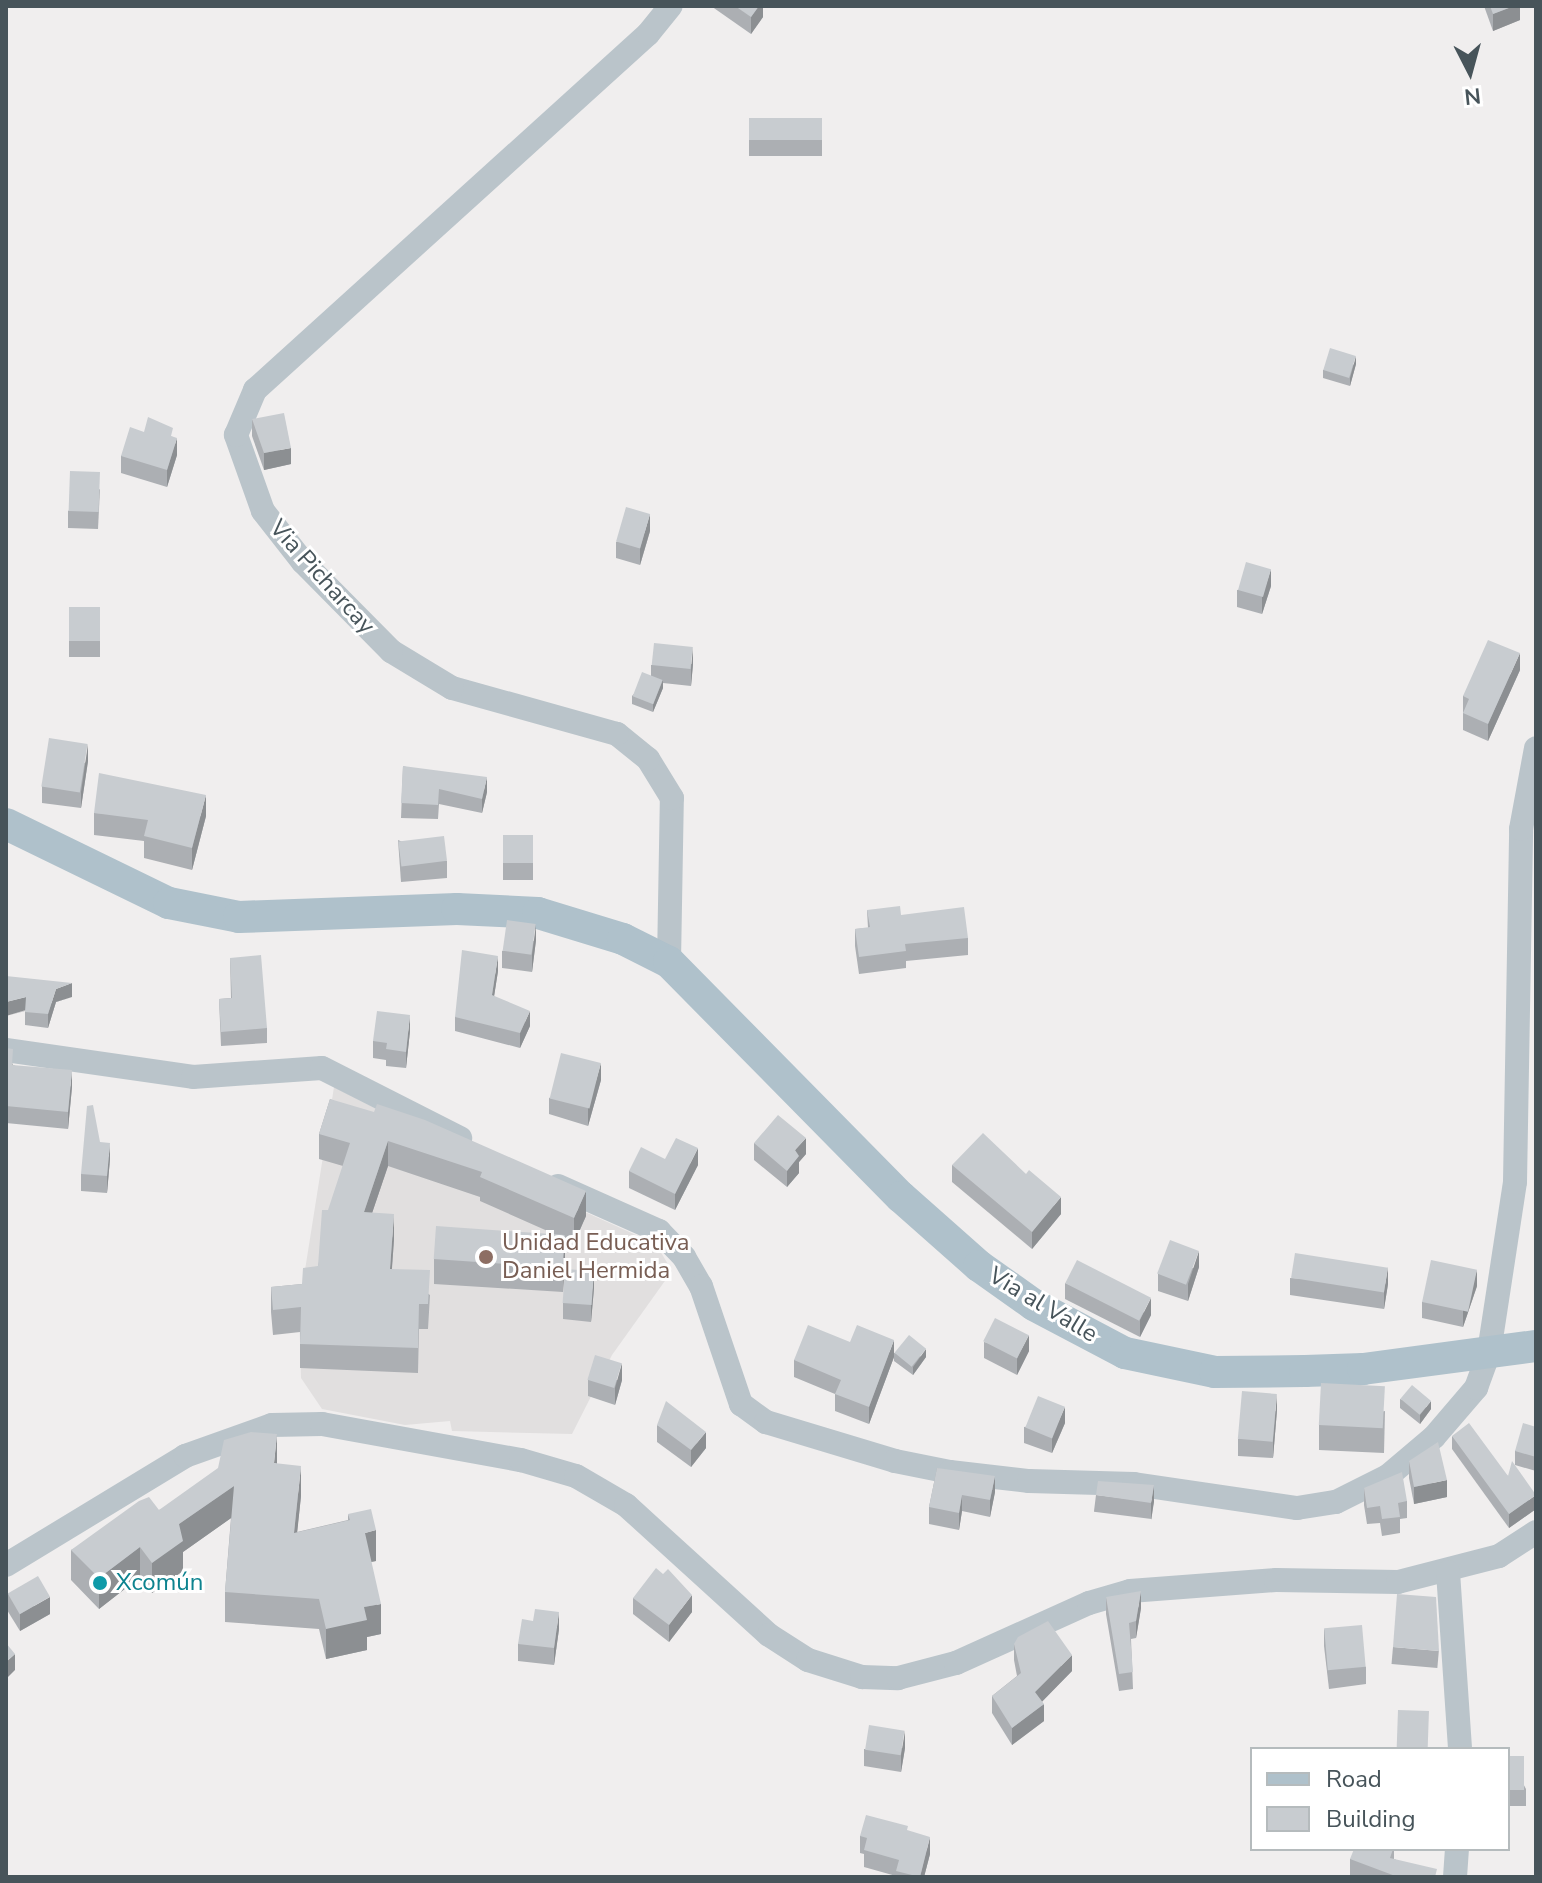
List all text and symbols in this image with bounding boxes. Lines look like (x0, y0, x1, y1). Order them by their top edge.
north arrow (1430, 32, 1510, 112)
text: N (1463, 80, 1482, 112)
street label: Via Picharcay (263, 514, 381, 640)
place label: Unidad Educativa Daniel Hermida (502, 1229, 689, 1285)
marker: Unidad Educativa Daniel Hermida (477, 1248, 495, 1266)
street label: Via al Valle (983, 1261, 1103, 1349)
place label: Xcomún (116, 1569, 203, 1597)
marker: Xcomún (91, 1574, 109, 1592)
legend (1250, 1747, 1510, 1851)
text: Road (1326, 1763, 1382, 1795)
text: Building (1326, 1803, 1416, 1835)

